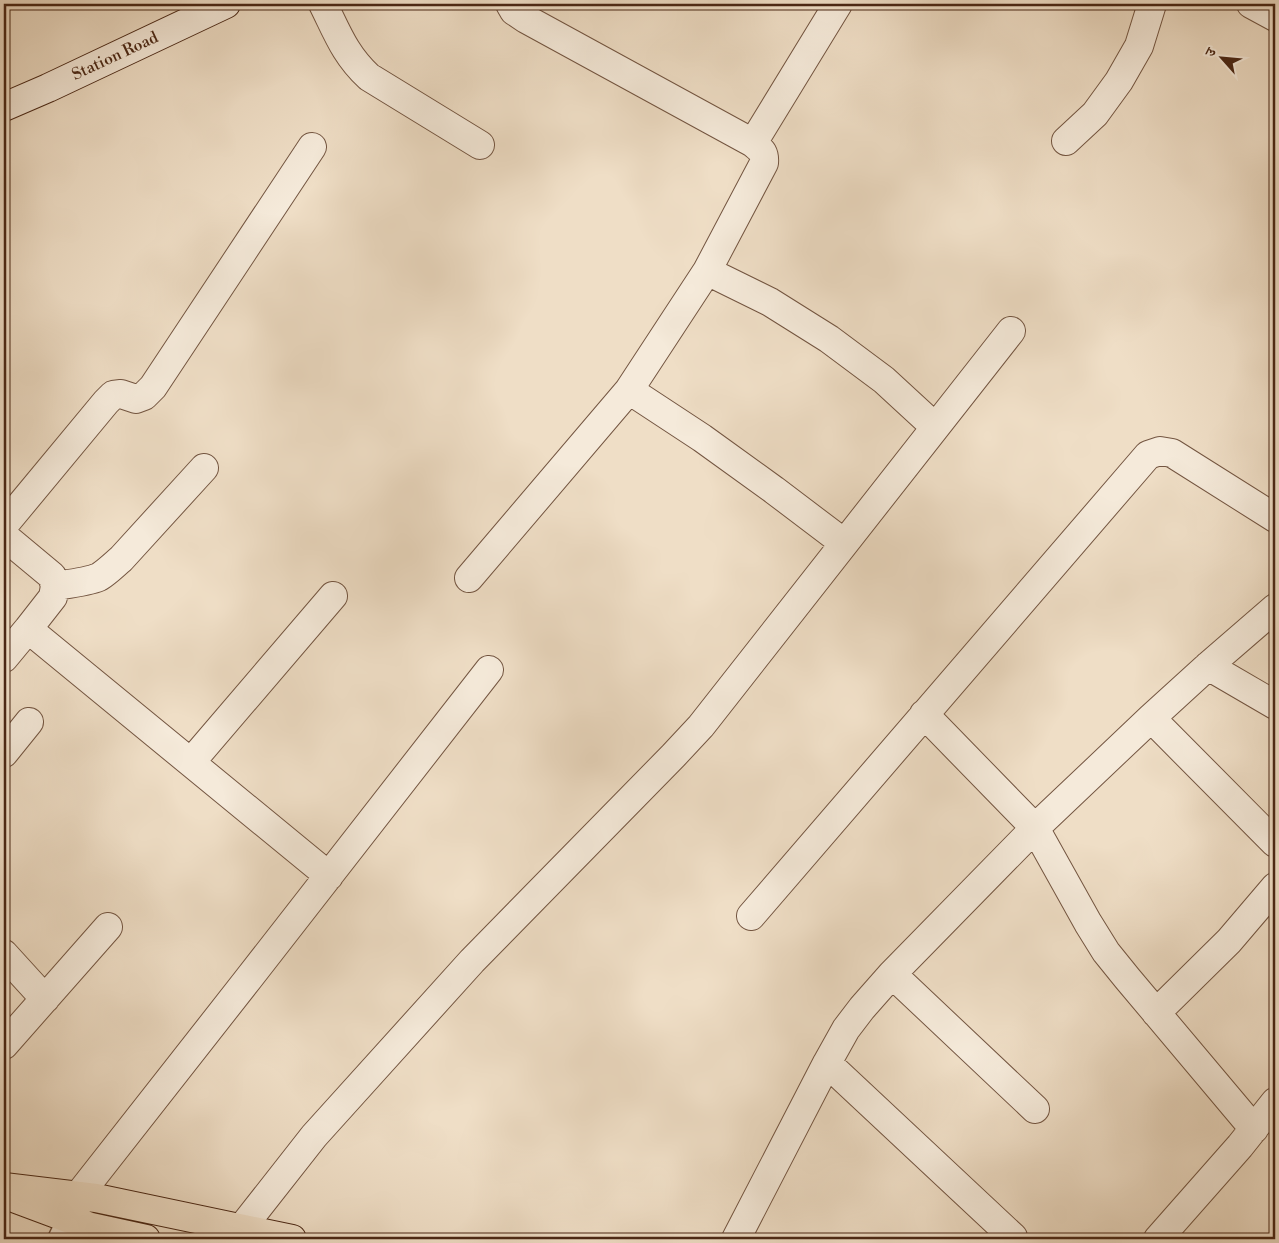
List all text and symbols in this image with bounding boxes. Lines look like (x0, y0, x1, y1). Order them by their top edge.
street label: Station Road (69, 27, 161, 85)
north arrow (1196, 32, 1246, 82)
text: उ (1201, 45, 1221, 61)

